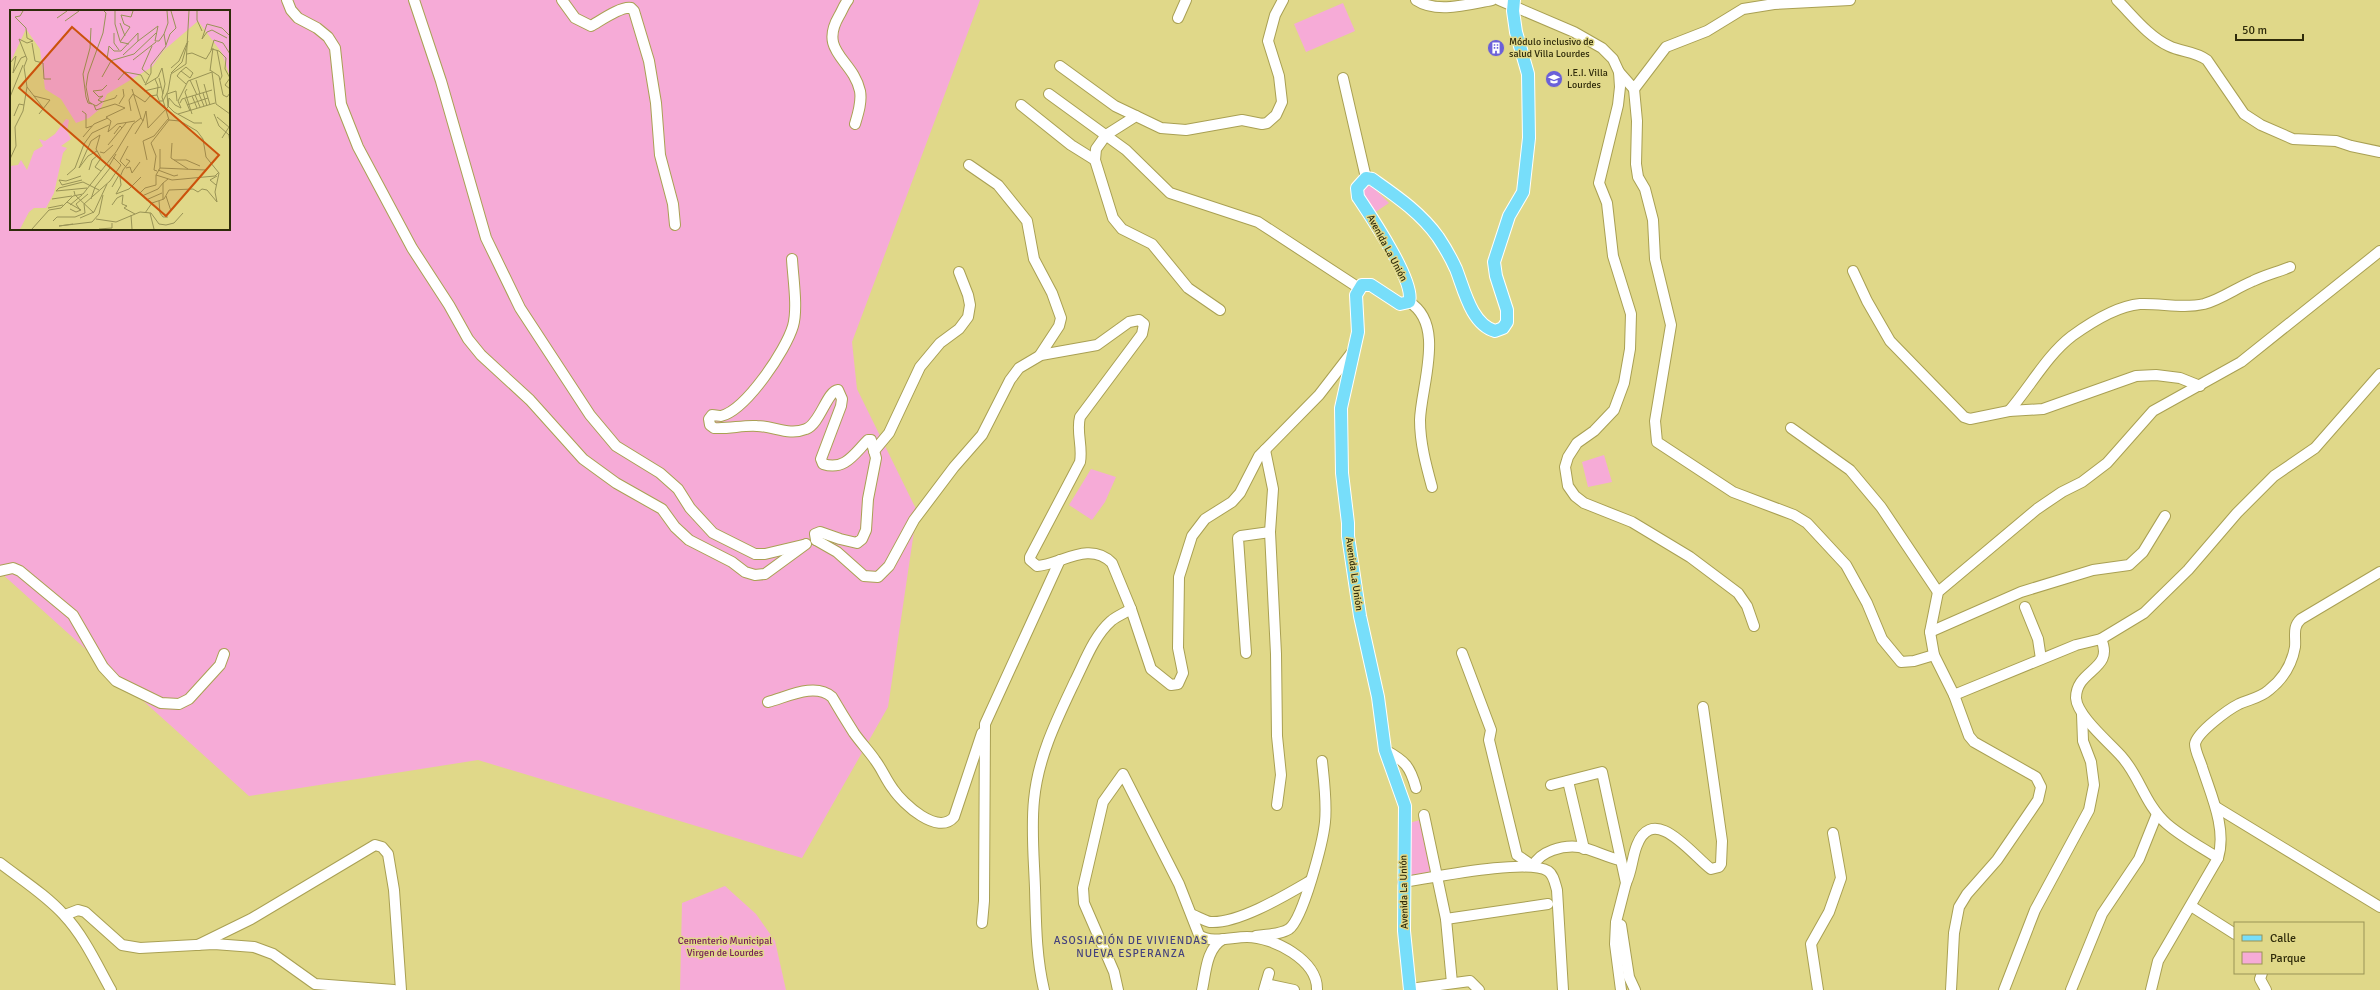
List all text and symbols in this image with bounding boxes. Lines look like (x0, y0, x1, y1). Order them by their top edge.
inset map (10, 10, 230, 230)
scale bar (2236, 16, 2303, 42)
text: 50 m (2242, 23, 2267, 38)
place label: Módulo inclusivo de salud Villa Lourdes (1509, 36, 1594, 60)
building icon: Módulo inclusivo de salud Villa Lourdes (1486, 38, 1506, 58)
place label: I.E.I. Villa Lourdes (1567, 67, 1608, 91)
school or university icon: I.E.I. Villa Lourdes (1544, 69, 1564, 89)
street label: Avenida La Unión (1364, 213, 1410, 283)
street label: Avenida La Unión (1343, 537, 1365, 611)
street label: Avenida La Unión (1397, 855, 1411, 929)
legend (2234, 922, 2364, 974)
text: Calle (2270, 931, 2296, 946)
district label: ASOSIACIÓN DE VIVIENDAS NUEVA ESPERANZA (1054, 933, 1208, 960)
park label: Cementerio Municipal Virgen de Lourdes (678, 935, 772, 959)
text: Parque (2270, 951, 2306, 966)

